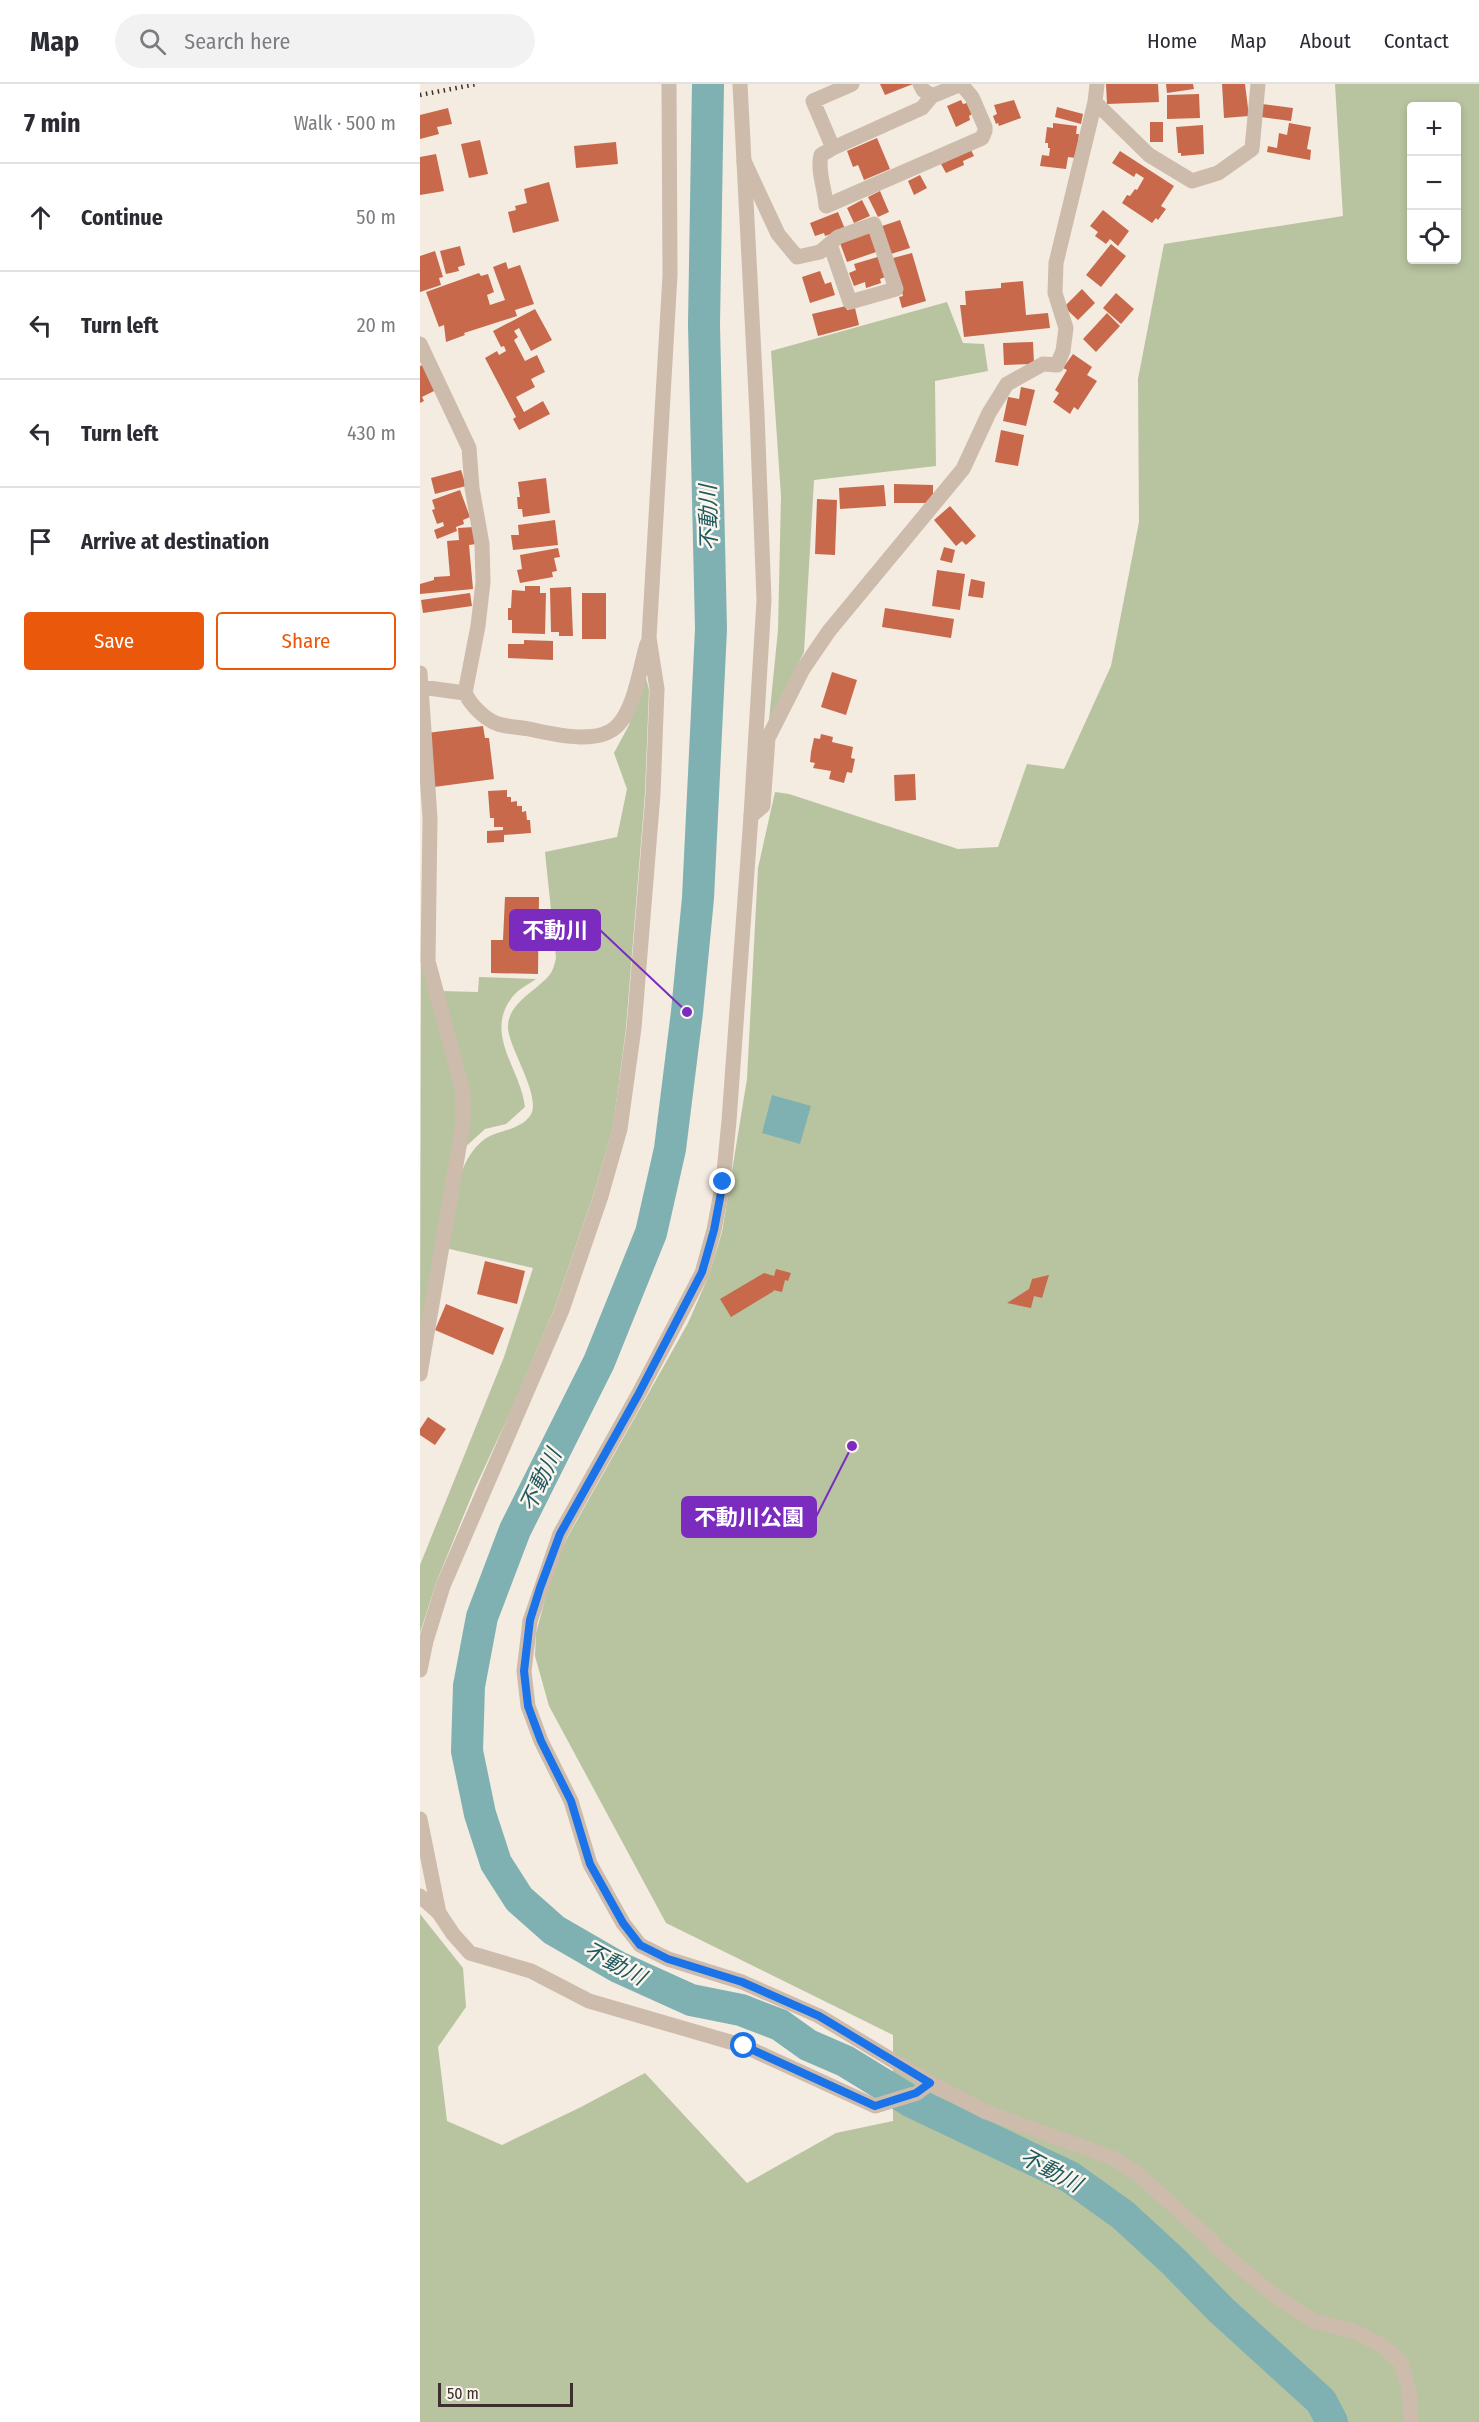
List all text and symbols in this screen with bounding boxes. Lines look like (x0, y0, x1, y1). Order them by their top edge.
search box (115, 14, 535, 68)
text: Map (30, 25, 79, 58)
icon: search (136, 25, 169, 58)
text: Search here (184, 28, 290, 55)
text: Home (1147, 28, 1197, 54)
text: Map (1230, 28, 1267, 54)
text: About (1300, 28, 1351, 54)
text: Contact (1384, 28, 1449, 54)
map controls (1407, 102, 1461, 264)
button: + (1407, 102, 1461, 156)
text: 7 min (24, 108, 81, 139)
text: Walk · 500 m (294, 111, 396, 135)
button: − (1407, 156, 1461, 210)
icon: ahead (24, 201, 57, 234)
text: Continue (81, 204, 163, 231)
text: 50 m (356, 205, 396, 229)
button: locate (1407, 210, 1461, 264)
icon: left (24, 309, 57, 342)
text: Turn left (81, 312, 159, 339)
text: 20 m (357, 313, 396, 337)
icon: left (24, 417, 57, 450)
text: Turn left (81, 420, 159, 447)
text: 430 m (347, 421, 396, 445)
water label: 不動川 (694, 483, 723, 551)
icon: arrive (24, 525, 57, 558)
text: Arrive at destination (81, 528, 269, 555)
button: Save (24, 612, 204, 670)
button: Share (216, 612, 396, 670)
callout: 不動川 (510, 910, 600, 950)
text: 不動川 (522, 917, 588, 944)
route end (709, 1168, 735, 1194)
water label: 不動川 (514, 1443, 568, 1516)
callout: 不動川公園 (682, 1497, 816, 1537)
text: 不動川公園 (694, 1504, 804, 1531)
water label: 不動川 (579, 1936, 652, 1992)
route start (730, 2032, 756, 2058)
water label: 不動川 (1015, 2143, 1088, 2199)
scale bar (438, 2380, 573, 2408)
text: 50 m (447, 2384, 479, 2403)

